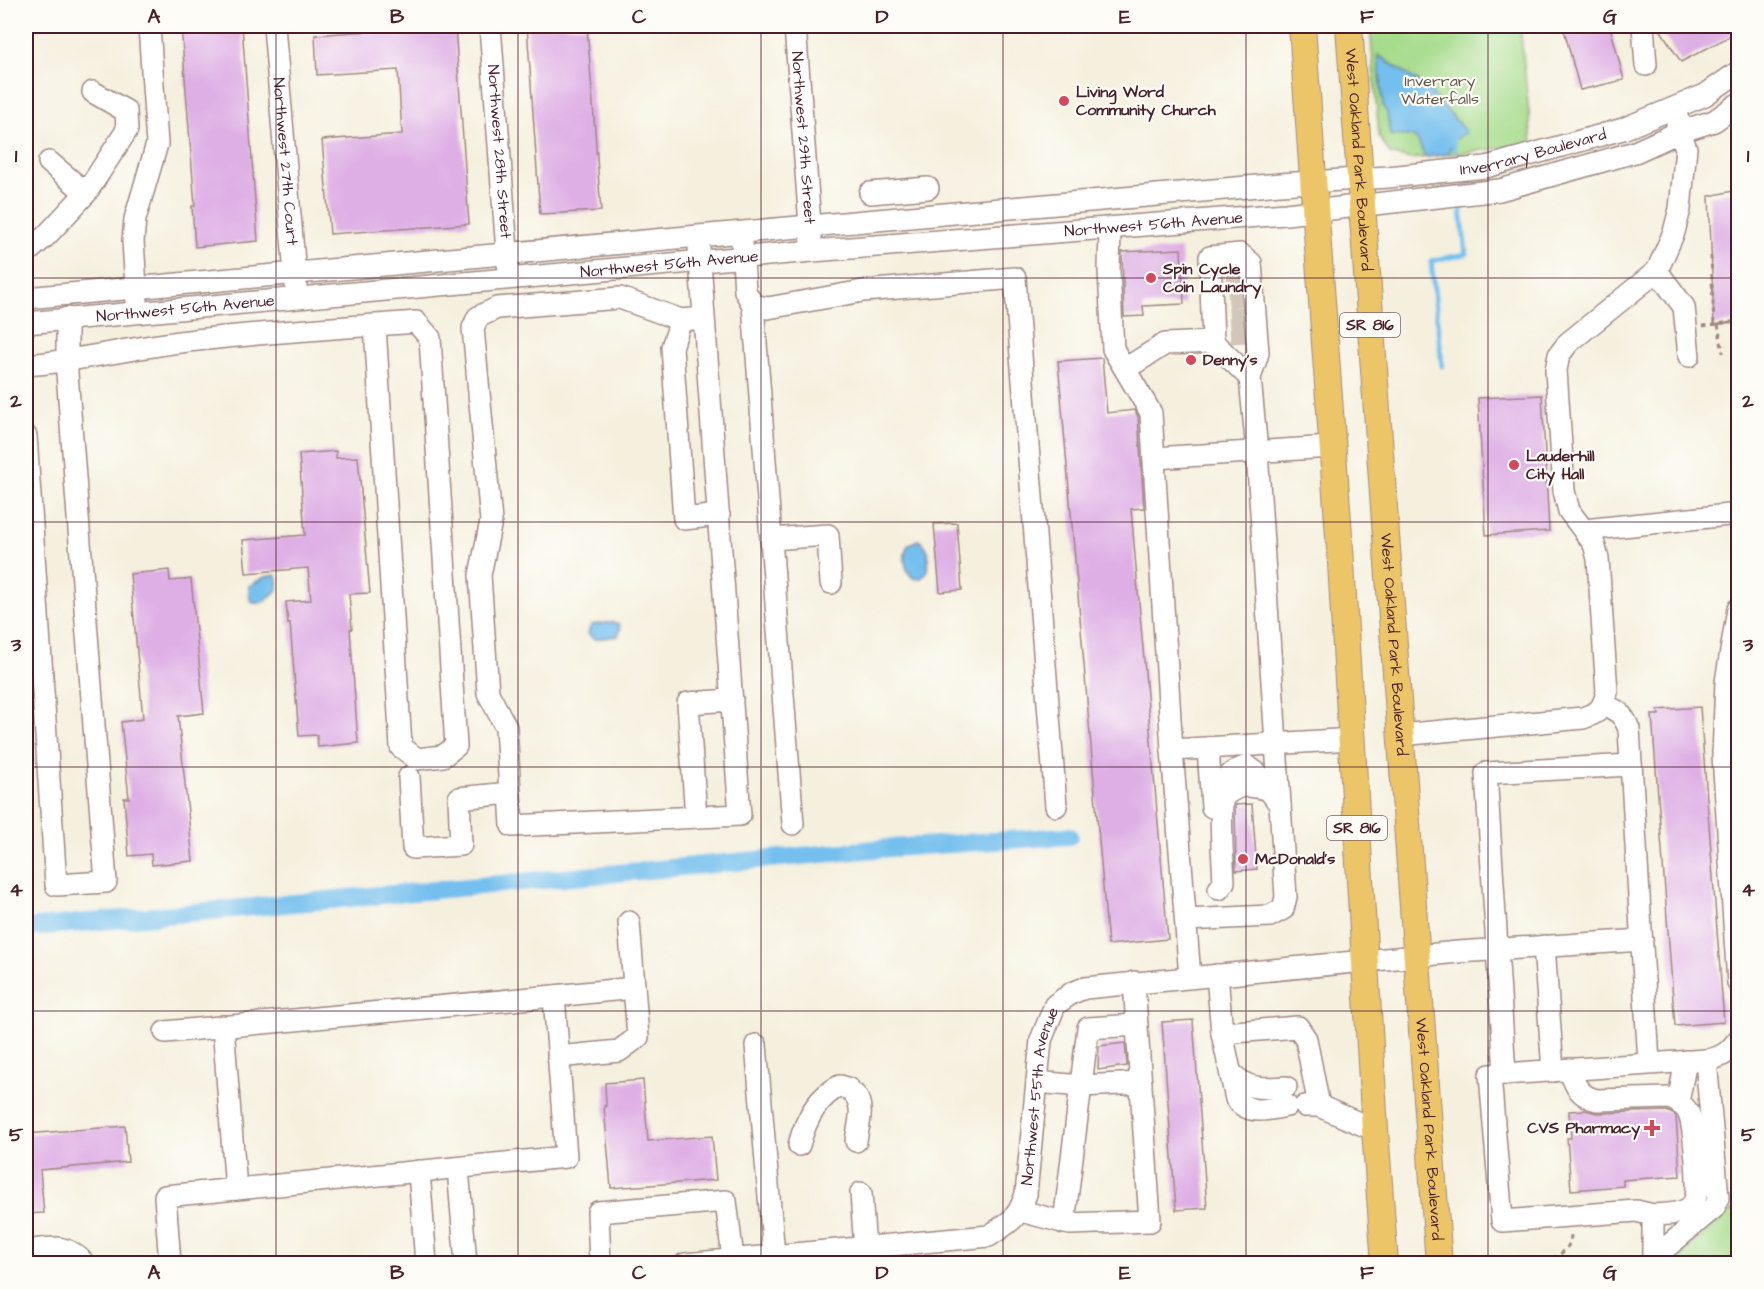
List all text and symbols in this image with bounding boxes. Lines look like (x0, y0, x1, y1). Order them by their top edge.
text: A (148, 3, 161, 31)
text: B (390, 3, 405, 31)
text: C (632, 3, 647, 31)
text: D (876, 3, 889, 31)
text: E (1119, 3, 1131, 31)
text: F (1360, 3, 1375, 31)
text: G (1603, 3, 1617, 31)
street label: West Oakland Park Boulevard (1340, 48, 1378, 272)
street label: Northwest 29th Street (786, 51, 821, 225)
street label: Northwest 28th Street (482, 64, 517, 240)
park label: Inverrary Waterfalls (1401, 70, 1479, 110)
street label: Northwest 27th Court (267, 77, 304, 247)
place label: Living Word Community Church (1076, 81, 1217, 122)
marker: Living Word Community Church (1057, 94, 1071, 108)
street label: Inverrary Boulevard (1459, 123, 1609, 181)
text: 1 (15, 142, 18, 170)
text: 1 (1747, 142, 1750, 170)
street label: Northwest 56th Avenue (1064, 206, 1244, 242)
street label: Northwest 56th Avenue (579, 245, 760, 283)
place label: Spin Cycle Coin Laundry (1162, 258, 1262, 299)
marker: Spin Cycle Coin Laundry (1144, 271, 1158, 285)
street label: Northwest 56th Avenue (95, 289, 276, 328)
road number: SR 816 (1340, 313, 1400, 337)
place label: Denny's (1203, 349, 1257, 372)
marker: Denny's (1184, 353, 1198, 367)
text: 2 (9, 387, 22, 415)
text: 2 (1741, 387, 1754, 415)
place label: Lauderhill City Hall (1526, 445, 1595, 486)
marker: Lauderhill City Hall (1507, 458, 1521, 472)
street label: West Oakland Park Boulevard (1375, 532, 1413, 756)
text: 3 (10, 631, 22, 659)
text: 3 (1742, 631, 1754, 659)
road number: SR 816 (1327, 816, 1387, 840)
place label: McDonald's (1255, 848, 1335, 870)
marker: McDonald's (1236, 852, 1250, 866)
text: 4 (9, 876, 23, 904)
text: 4 (1741, 876, 1755, 904)
street label: Northwest 55th Avenue (1016, 1004, 1064, 1186)
street label: West Oakland Park Boulevard (1410, 1017, 1448, 1241)
place label: CVS Pharmacy (1527, 1117, 1640, 1140)
text: 5 (9, 1121, 24, 1149)
marker: CVS Pharmacy (1645, 1121, 1659, 1135)
text: 5 (1741, 1121, 1756, 1149)
text: A (148, 1259, 161, 1287)
text: B (390, 1259, 405, 1287)
text: C (632, 1259, 647, 1287)
text: D (876, 1259, 889, 1287)
text: E (1119, 1259, 1131, 1287)
text: F (1360, 1259, 1375, 1287)
text: G (1603, 1259, 1617, 1287)

